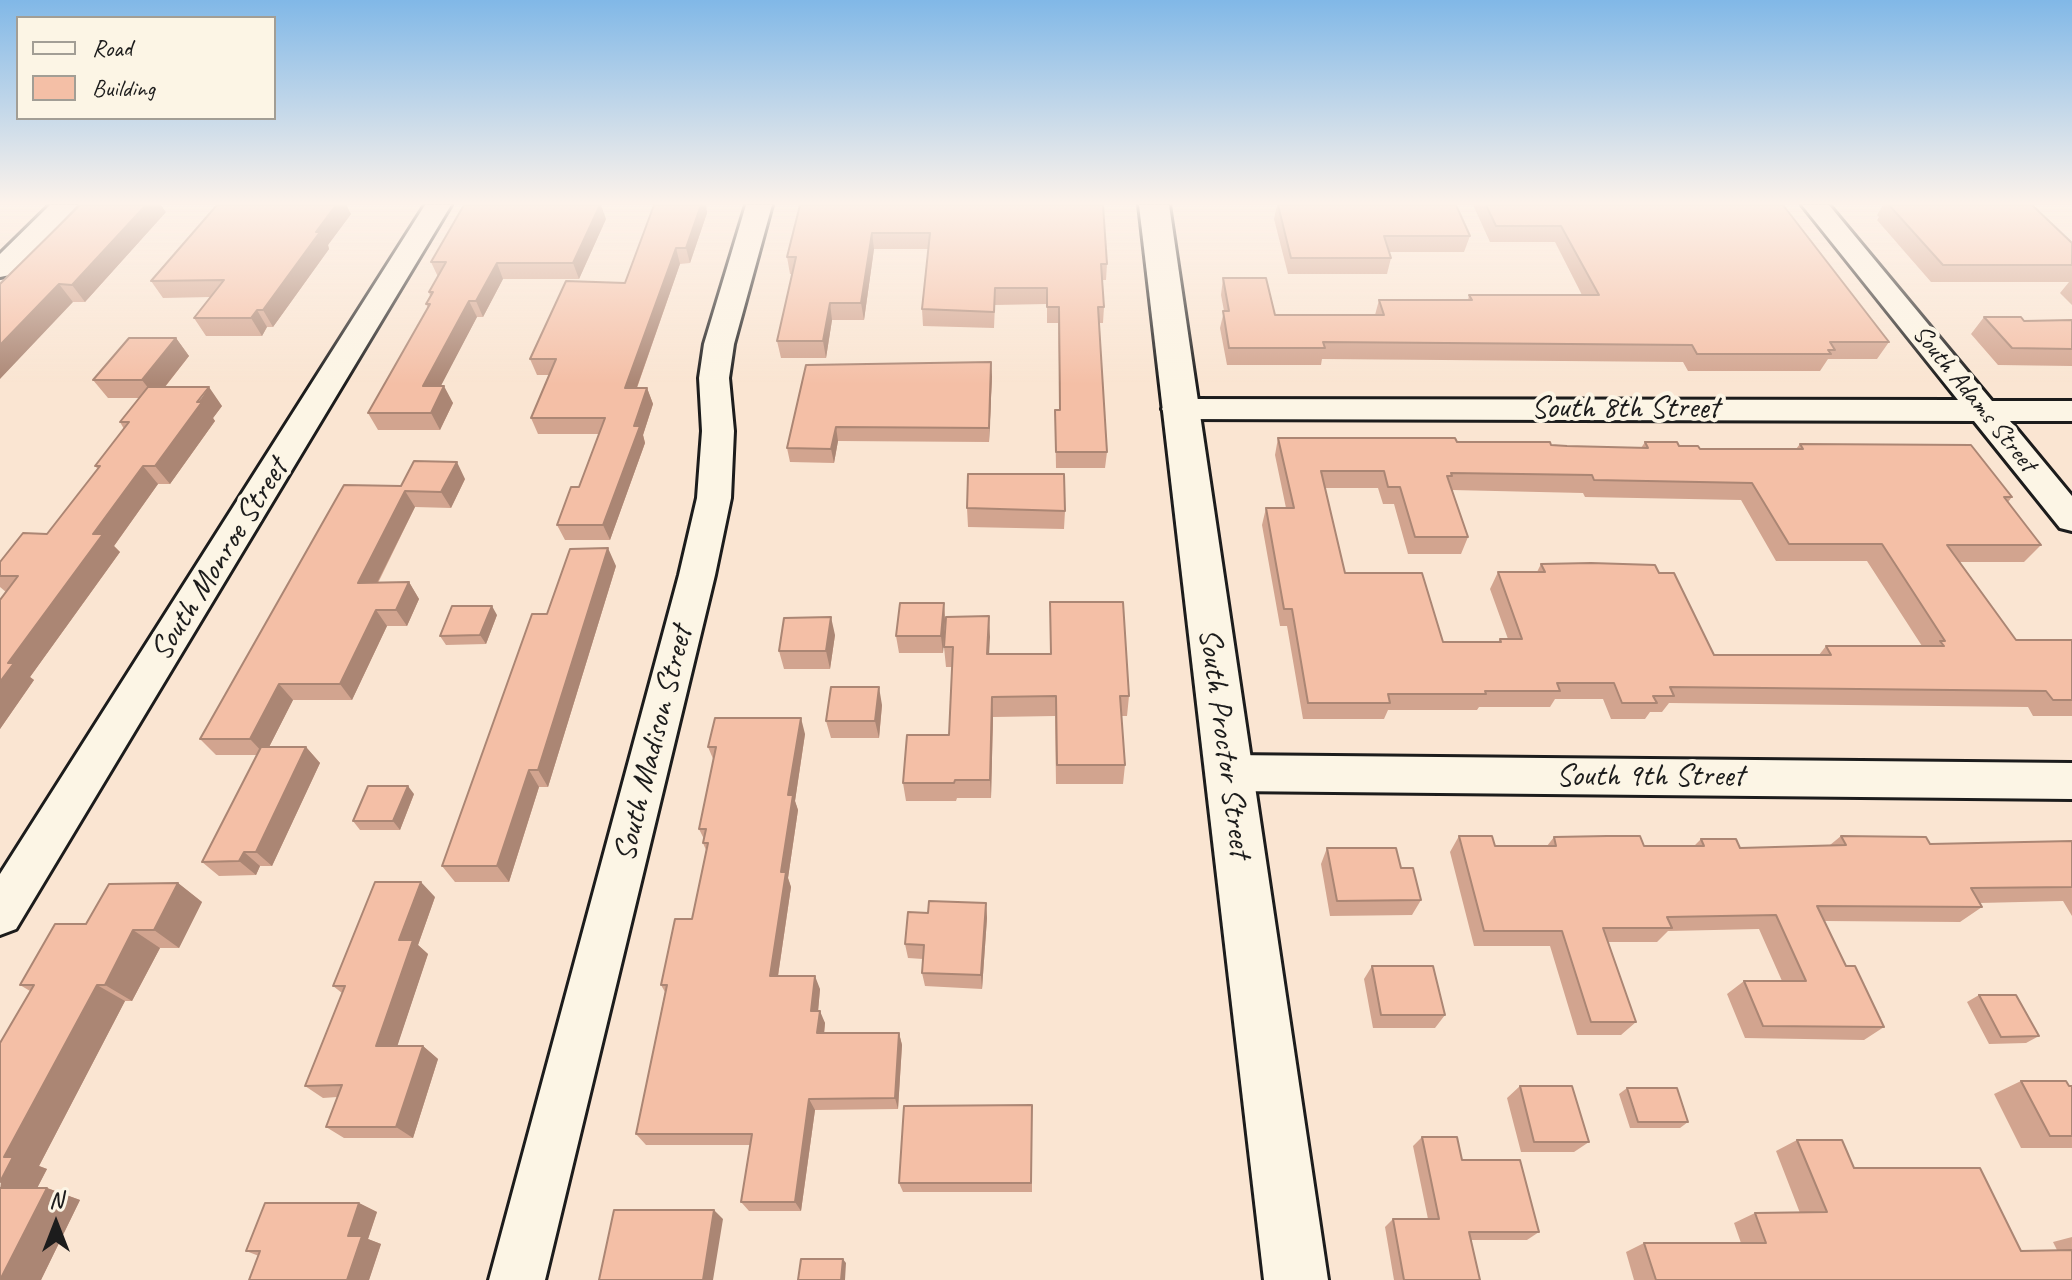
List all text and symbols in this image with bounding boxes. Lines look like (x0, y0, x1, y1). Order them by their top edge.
legend (16, 16, 276, 120)
text: Road (92, 33, 132, 63)
text: Building (92, 73, 155, 103)
street label: South Adams Street (1905, 319, 2043, 479)
street label: South 8th Street (1531, 390, 1719, 428)
street label: South Monroe Street (143, 452, 297, 668)
street label: South Madison Street (606, 623, 702, 865)
street label: South Proctor Street (1189, 626, 1259, 860)
street label: South 9th Street (1556, 758, 1744, 796)
north arrow (16, 1184, 96, 1264)
text: N (49, 1186, 63, 1214)

